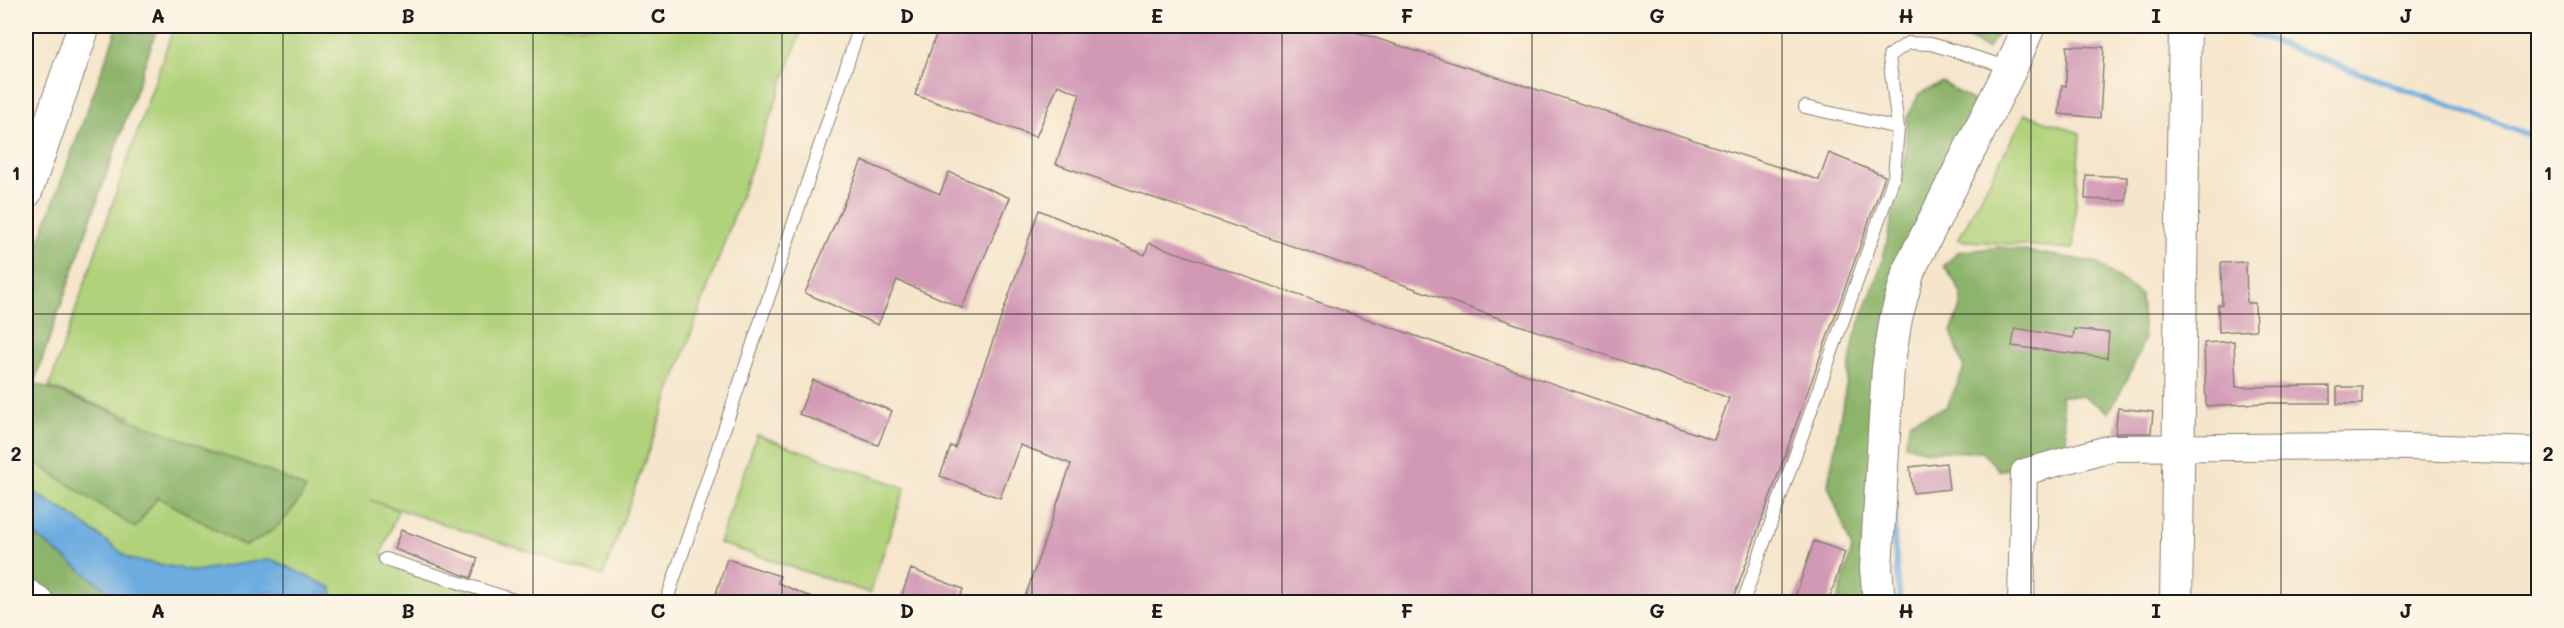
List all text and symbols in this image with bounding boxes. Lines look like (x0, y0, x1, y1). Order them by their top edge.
text: A (151, 2, 165, 28)
text: B (401, 2, 415, 28)
text: C (651, 2, 666, 28)
text: D (900, 2, 914, 28)
text: E (1151, 2, 1163, 28)
text: F (1401, 2, 1414, 28)
text: G (1649, 2, 1665, 28)
text: H (1898, 2, 1914, 28)
text: I (2151, 2, 2161, 28)
text: J (2399, 2, 2413, 28)
text: 1 (12, 159, 20, 185)
text: 1 (2544, 159, 2552, 185)
text: 2 (10, 440, 22, 466)
text: 2 (2542, 440, 2554, 466)
text: A (151, 597, 165, 623)
text: B (401, 597, 415, 623)
text: C (651, 597, 666, 623)
text: D (900, 597, 914, 623)
text: E (1151, 597, 1163, 623)
text: F (1401, 597, 1414, 623)
text: G (1649, 597, 1665, 623)
text: H (1898, 597, 1914, 623)
text: I (2151, 597, 2161, 623)
text: J (2399, 597, 2413, 623)

